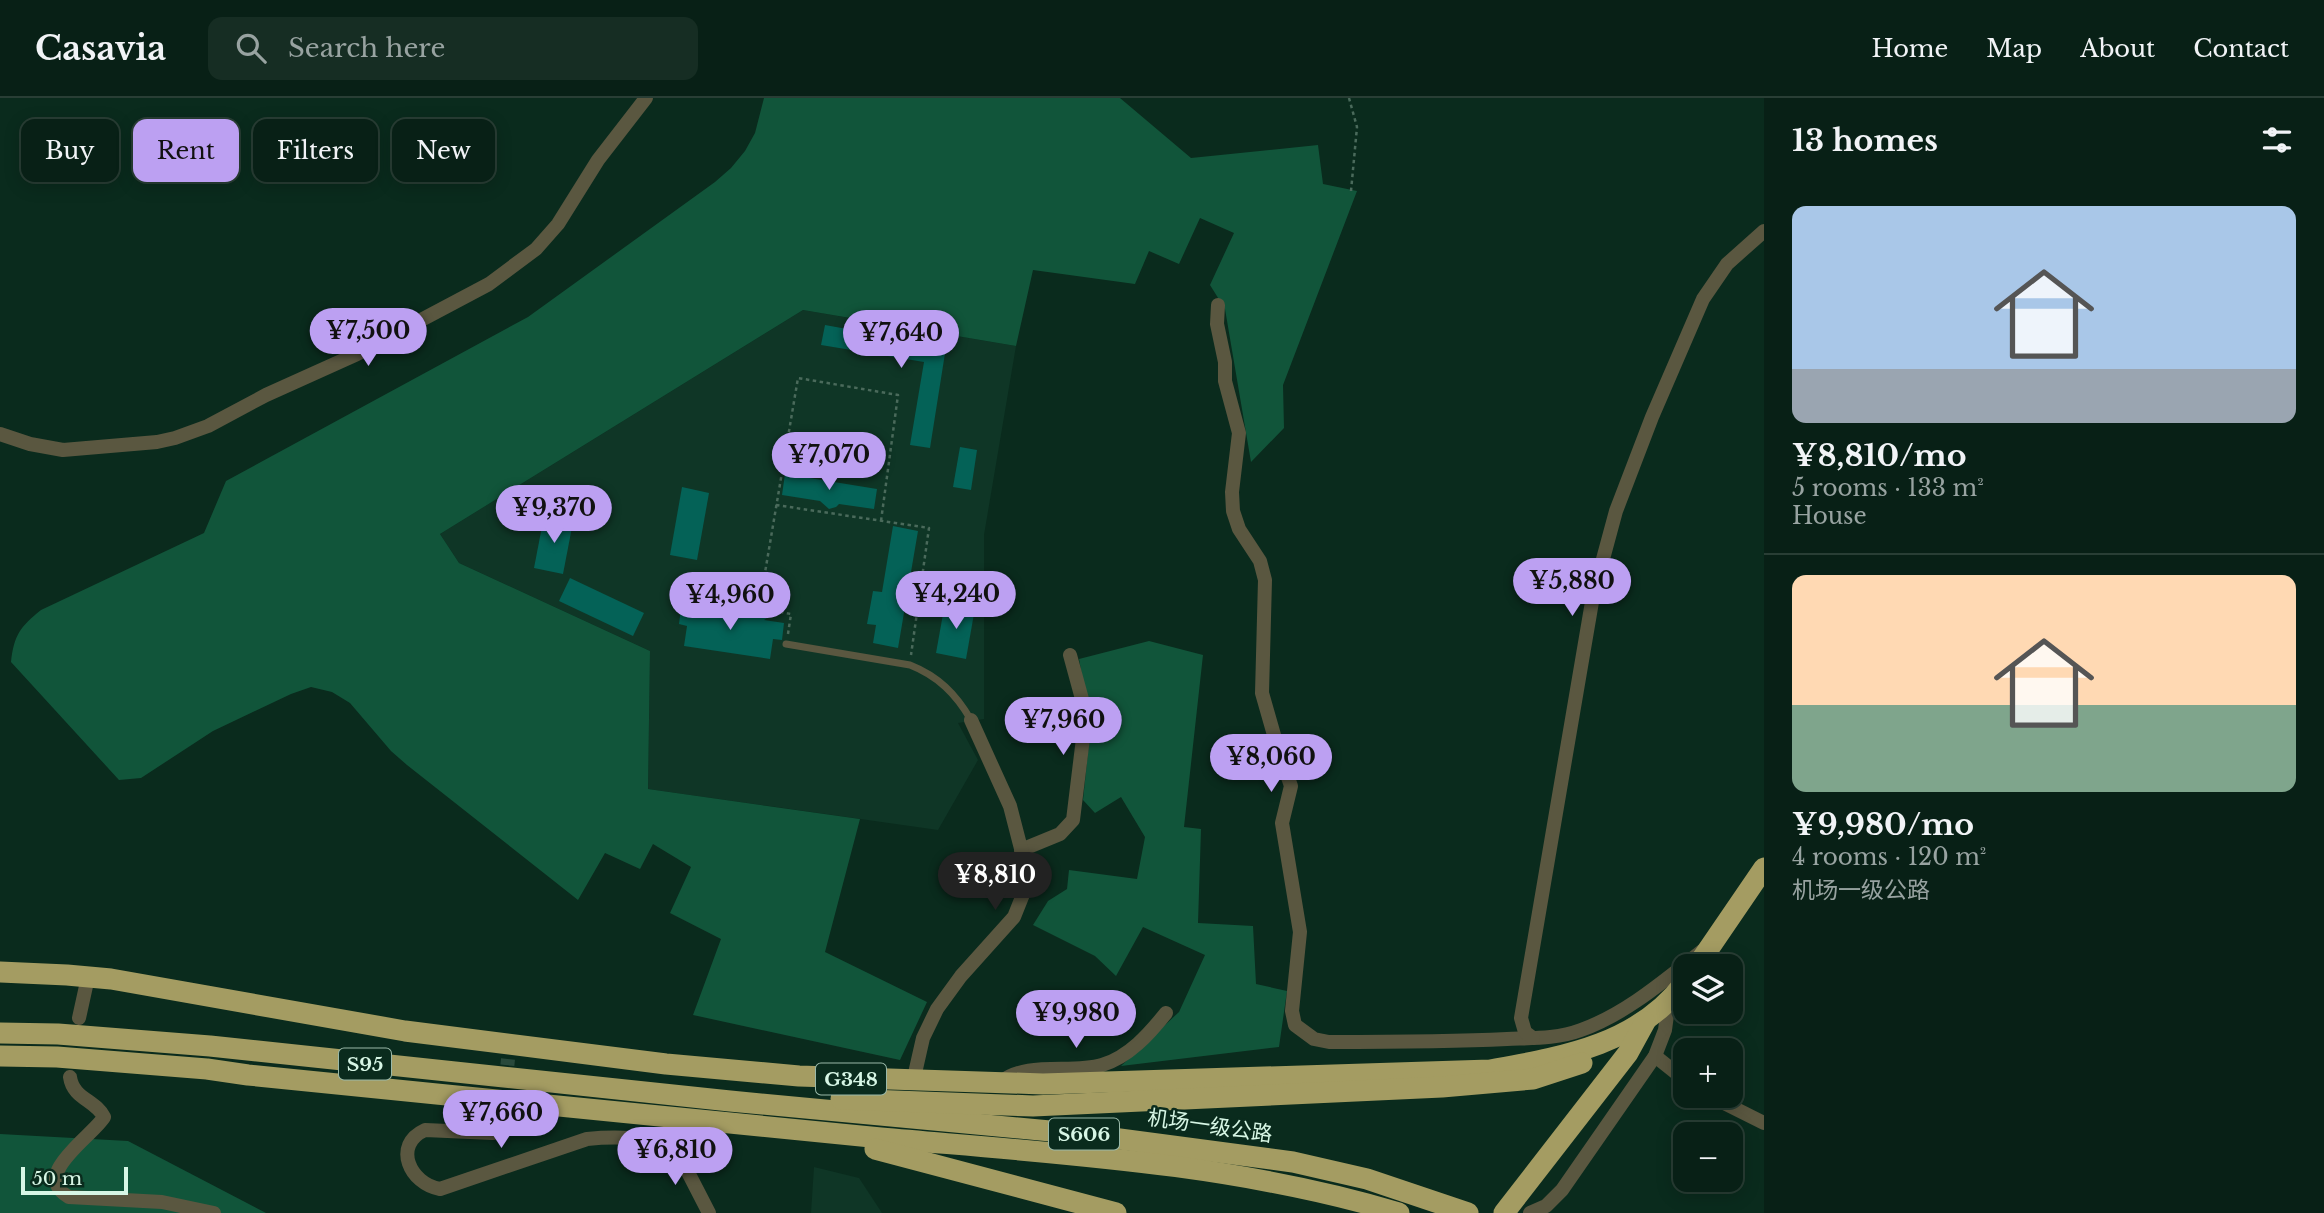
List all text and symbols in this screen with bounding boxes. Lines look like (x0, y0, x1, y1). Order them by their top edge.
search box (208, 17, 698, 80)
text: Casavia (35, 28, 166, 69)
icon: search (232, 29, 270, 67)
text: Search here (288, 32, 445, 64)
text: Home (1872, 34, 1948, 63)
text: Map (1986, 34, 2042, 63)
text: About (2080, 34, 2155, 63)
text: Contact (2193, 34, 2289, 63)
chip: Buy (21, 119, 119, 182)
chip: Rent (133, 119, 239, 182)
chip: Filters (253, 119, 378, 182)
chip: New (392, 119, 495, 182)
icon: filters (2258, 121, 2296, 159)
text: 13 homes (1792, 122, 1938, 159)
icon: home (1981, 251, 2107, 377)
pin: ¥7,500 (311, 308, 425, 368)
pin: ¥7,640 (844, 310, 958, 370)
text: ¥7,500 (326, 317, 410, 345)
text: ¥7,640 (859, 319, 943, 347)
pin: ¥7,070 (772, 432, 886, 492)
text: ¥8,810/mo (1792, 437, 1967, 474)
text: ¥7,070 (788, 441, 870, 469)
text: 5 rooms · 133 m² (1792, 474, 1984, 502)
pin: ¥9,370 (497, 486, 611, 545)
text: ¥9,370 (512, 494, 596, 522)
text: House (1792, 502, 1867, 530)
pin: ¥5,880 (1515, 559, 1629, 618)
text: ¥5,880 (1529, 567, 1615, 595)
pin: ¥4,240 (899, 572, 1013, 631)
pin: ¥4,960 (673, 573, 787, 632)
text: ¥4,240 (912, 580, 1000, 608)
text: ¥4,960 (685, 581, 775, 609)
icon: home (1981, 620, 2107, 746)
pin: ¥7,960 (1006, 698, 1120, 757)
text: ¥7,960 (1021, 706, 1105, 734)
pin: ¥8,060 (1214, 734, 1328, 794)
text: ¥8,060 (1226, 743, 1316, 771)
text: ¥9,980/mo (1792, 806, 1974, 843)
text: 4 rooms · 120 m² (1792, 843, 1986, 871)
pin: ¥8,810 (938, 852, 1052, 912)
text: ¥8,810 (954, 861, 1036, 889)
text: 机场一级公路 (1792, 876, 1930, 904)
map controls (1673, 954, 1743, 1192)
button: layers (1673, 954, 1743, 1024)
pin: ¥9,980 (1019, 990, 1133, 1050)
text: ¥9,980 (1032, 999, 1120, 1027)
button: + (1673, 1038, 1743, 1108)
road number: S95 (339, 1048, 391, 1080)
road number: G348 (816, 1063, 886, 1094)
pin: ¥7,660 (444, 1090, 558, 1150)
text: ¥7,660 (459, 1099, 543, 1127)
street label: 机场一级公路 (1146, 1104, 1274, 1148)
road number: S606 (1049, 1118, 1119, 1150)
button: − (1673, 1122, 1743, 1192)
pin: ¥6,810 (618, 1128, 732, 1187)
text: ¥6,810 (633, 1136, 717, 1164)
scale bar (21, 1164, 128, 1196)
text: 50 m (32, 1167, 82, 1190)

